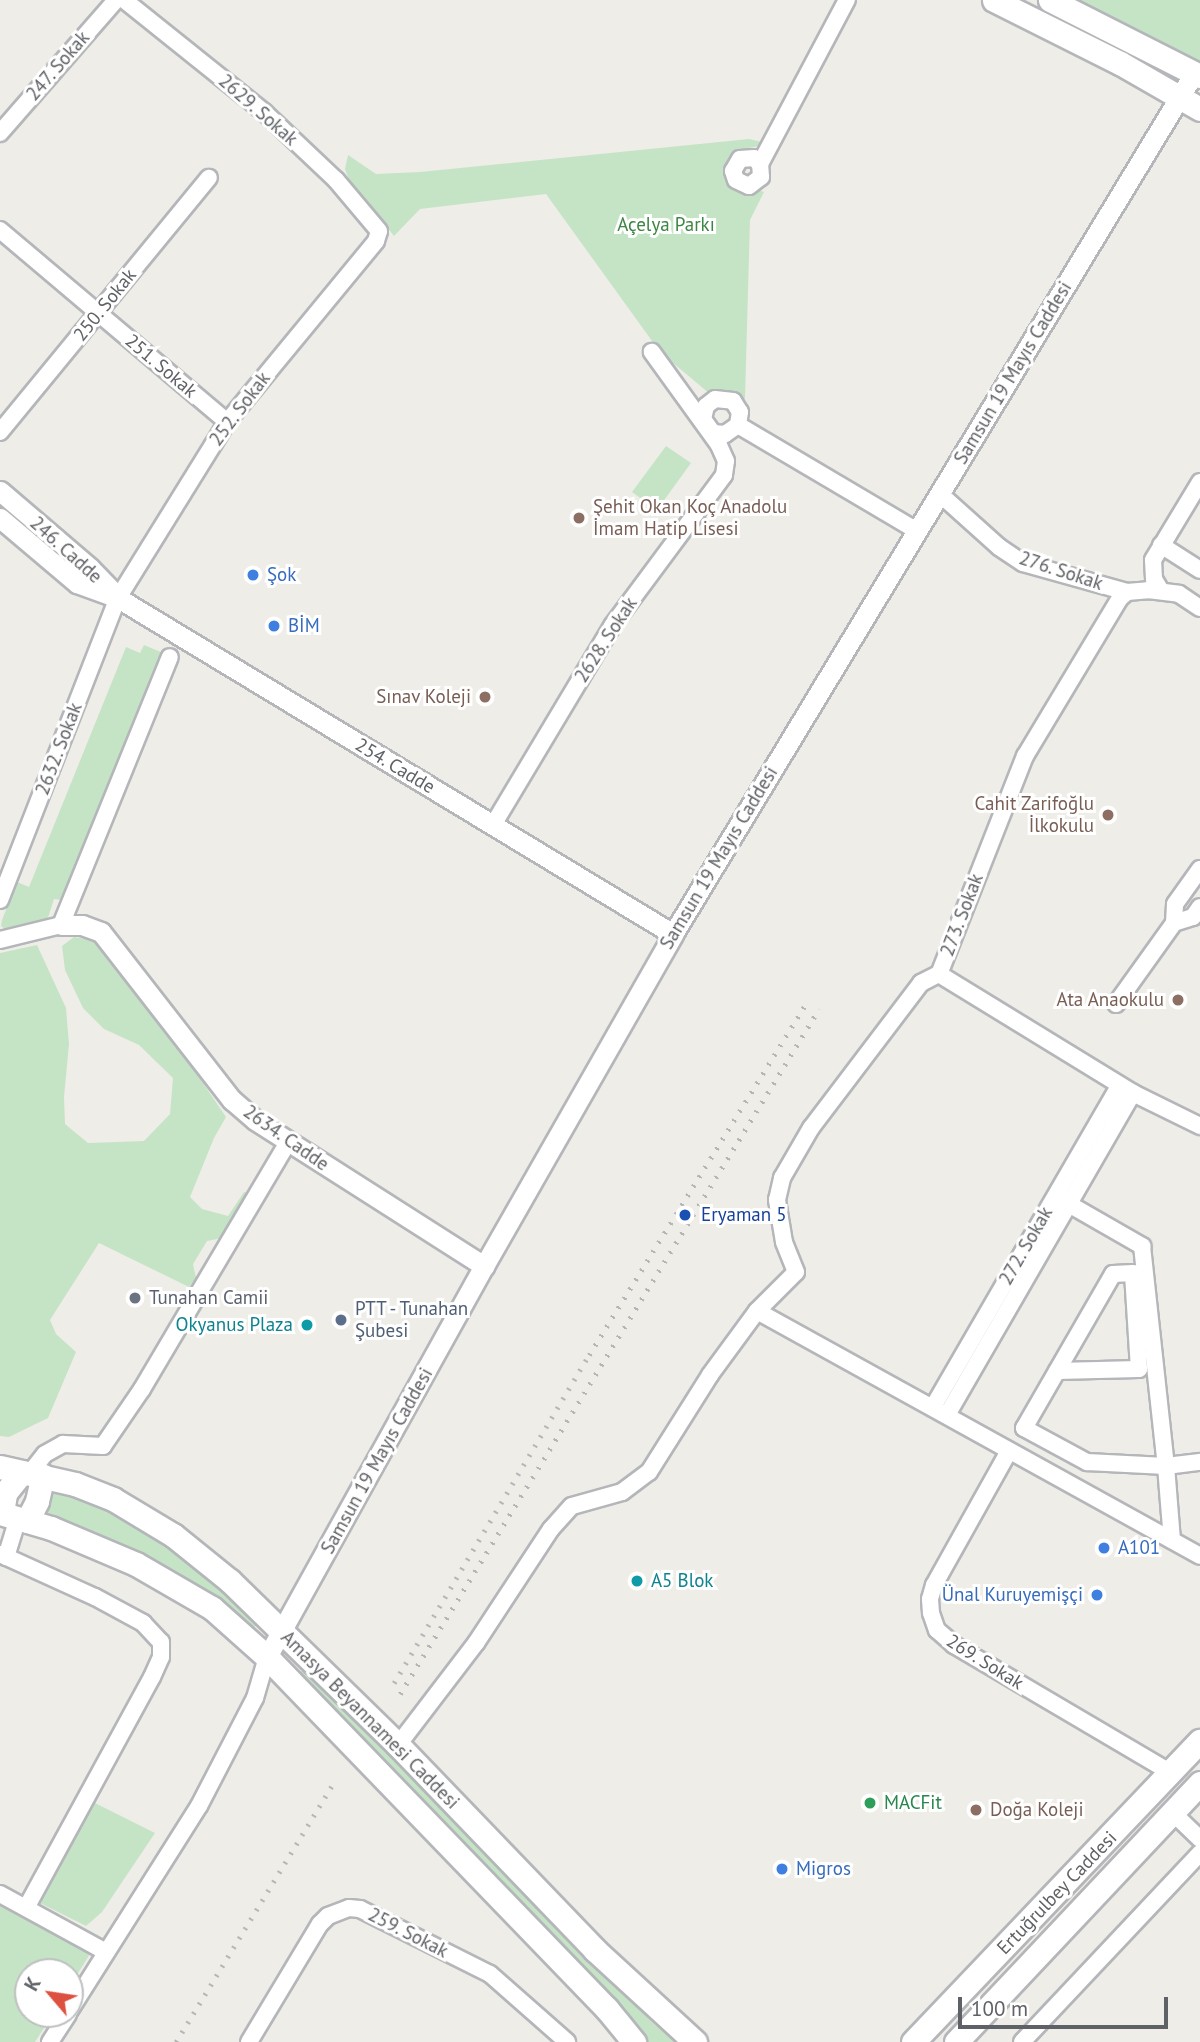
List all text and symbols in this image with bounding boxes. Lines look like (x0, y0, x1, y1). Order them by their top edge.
street label: 247. Sokak (21, 26, 95, 106)
street label: 2629. Sokak (213, 69, 303, 151)
park label: Açelya Parkı (617, 214, 715, 236)
street label: 250. Sokak (68, 264, 142, 346)
street label: Samsun 19 Mayıs Caddesi (949, 278, 1077, 468)
street label: 251. Sokak (120, 329, 202, 403)
street label: 252. Sokak (204, 367, 276, 451)
place label: Şehit Okan Koç Anadolu İmam Hatip Lisesi (593, 496, 788, 540)
marker: Şehit Okan Koç Anadolu İmam Hatip Lisesi (571, 510, 587, 526)
street label: 246. Cadde (25, 511, 107, 589)
street label: 276. Sokak (1016, 547, 1106, 595)
place label: Şok (267, 564, 296, 586)
marker: Şok (245, 567, 261, 583)
street label: 2628. Sokak (570, 593, 642, 687)
place label: BİM (288, 615, 320, 637)
marker: BİM (266, 618, 282, 634)
place label: Sınav Koleji (376, 686, 471, 708)
marker: Sınav Koleji (477, 689, 493, 705)
street label: 2632. Sokak (31, 699, 87, 799)
street label: 254. Cadde (350, 733, 440, 799)
street label: Samsun 19 Mayıs Caddesi (655, 763, 783, 953)
place label: Cahit Zarifoğlu İlkokulu (974, 793, 1094, 837)
marker: Cahit Zarifoğlu İlkokulu (1100, 807, 1116, 823)
street label: 273. Sokak (936, 870, 988, 960)
place label: Ata Anaokulu (1056, 989, 1164, 1011)
marker: Ata Anaokulu (1170, 992, 1186, 1008)
street label: 2634. Cadde (238, 1100, 334, 1176)
street label: 272. Sokak (994, 1202, 1058, 1290)
place label: Eryaman 5 (701, 1204, 787, 1226)
marker: Eryaman 5 (675, 1205, 695, 1225)
place label: Tunahan Camii (149, 1287, 268, 1309)
marker: Tunahan Camii (127, 1290, 143, 1306)
place label: PTT - Tunahan Şubesi (355, 1298, 473, 1342)
marker: PTT - Tunahan Şubesi (333, 1312, 349, 1328)
place label: Okyanus Plaza (176, 1314, 293, 1336)
marker: Okyanus Plaza (299, 1317, 315, 1333)
street label: Samsun 19 Mayıs Caddesi (316, 1364, 438, 1558)
place label: A101 (1118, 1537, 1160, 1559)
marker: A101 (1096, 1540, 1112, 1556)
place label: A5 Blok (651, 1570, 713, 1592)
marker: A5 Blok (629, 1573, 645, 1589)
place label: Ünal Kuruyemişçi (942, 1584, 1083, 1606)
marker: Ünal Kuruyemişçi (1089, 1587, 1105, 1603)
street label: Amasya Beyannamesi Caddesi (276, 1626, 464, 1814)
street label: 269. Sokak (942, 1629, 1028, 1695)
place label: MACFit (884, 1792, 942, 1814)
marker: MACFit (862, 1795, 878, 1811)
place label: Doğa Koleji (990, 1799, 1084, 1821)
marker: Doğa Koleji (968, 1802, 984, 1818)
street label: Ertuğrulbey Caddesi (992, 1826, 1122, 1960)
place label: Migros (796, 1858, 851, 1880)
marker: Migros (774, 1861, 790, 1877)
street label: 259. Sokak (364, 1903, 452, 1963)
north arrow (14, 1958, 84, 2028)
text: K (19, 1973, 46, 1995)
scale bar (962, 1982, 1172, 2026)
text: 100 m (971, 1995, 1028, 2022)

